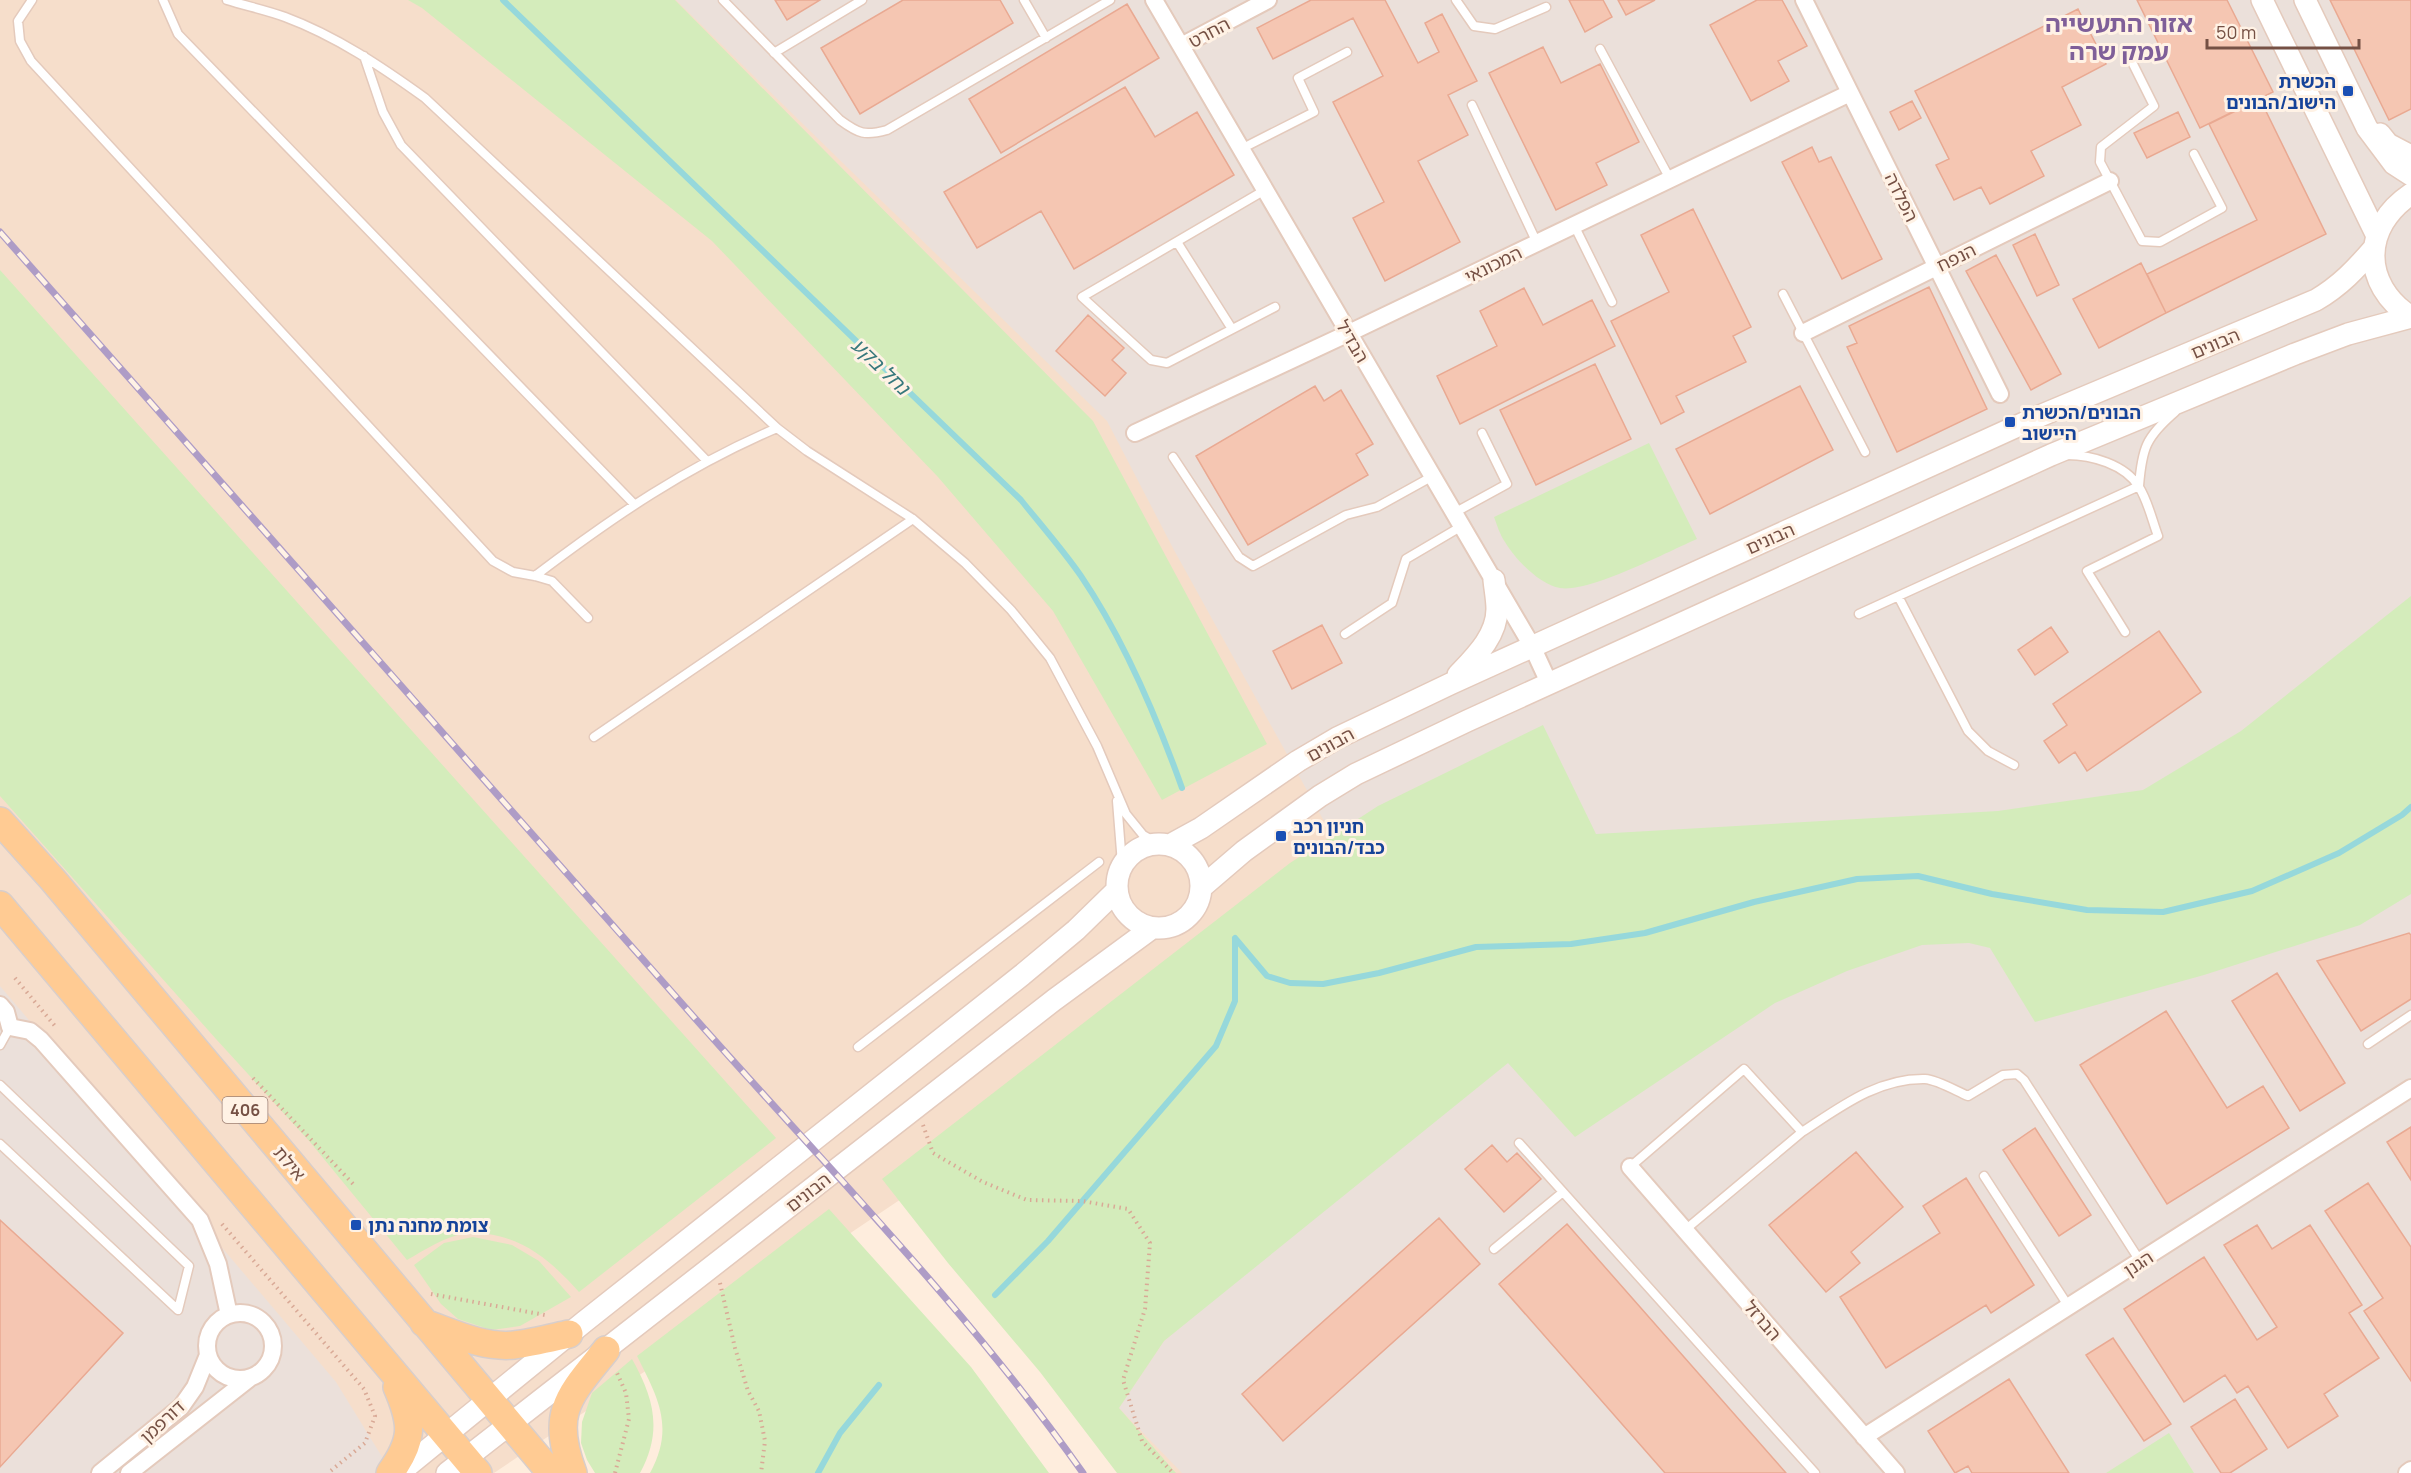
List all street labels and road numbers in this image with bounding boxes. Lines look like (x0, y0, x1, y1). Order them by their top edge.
street label: החרט (1184, 11, 1234, 53)
street label: הפלדה (1880, 168, 1924, 226)
street label: הנפח (1932, 237, 1980, 277)
street label: המכונאי (1460, 240, 1526, 288)
street label: הבדיל (1331, 315, 1375, 367)
street label: הבונים (2187, 322, 2243, 364)
street label: הבונים (1742, 517, 1798, 559)
street label: הבונים (1302, 721, 1358, 767)
road number: 406 (222, 1097, 268, 1123)
street label: אילת (269, 1141, 311, 1185)
street label: הבונים (781, 1167, 835, 1217)
street label: הגנן (2119, 1245, 2157, 1281)
street label: הברזל (1739, 1295, 1787, 1345)
street label: דורפמן (135, 1394, 190, 1448)

